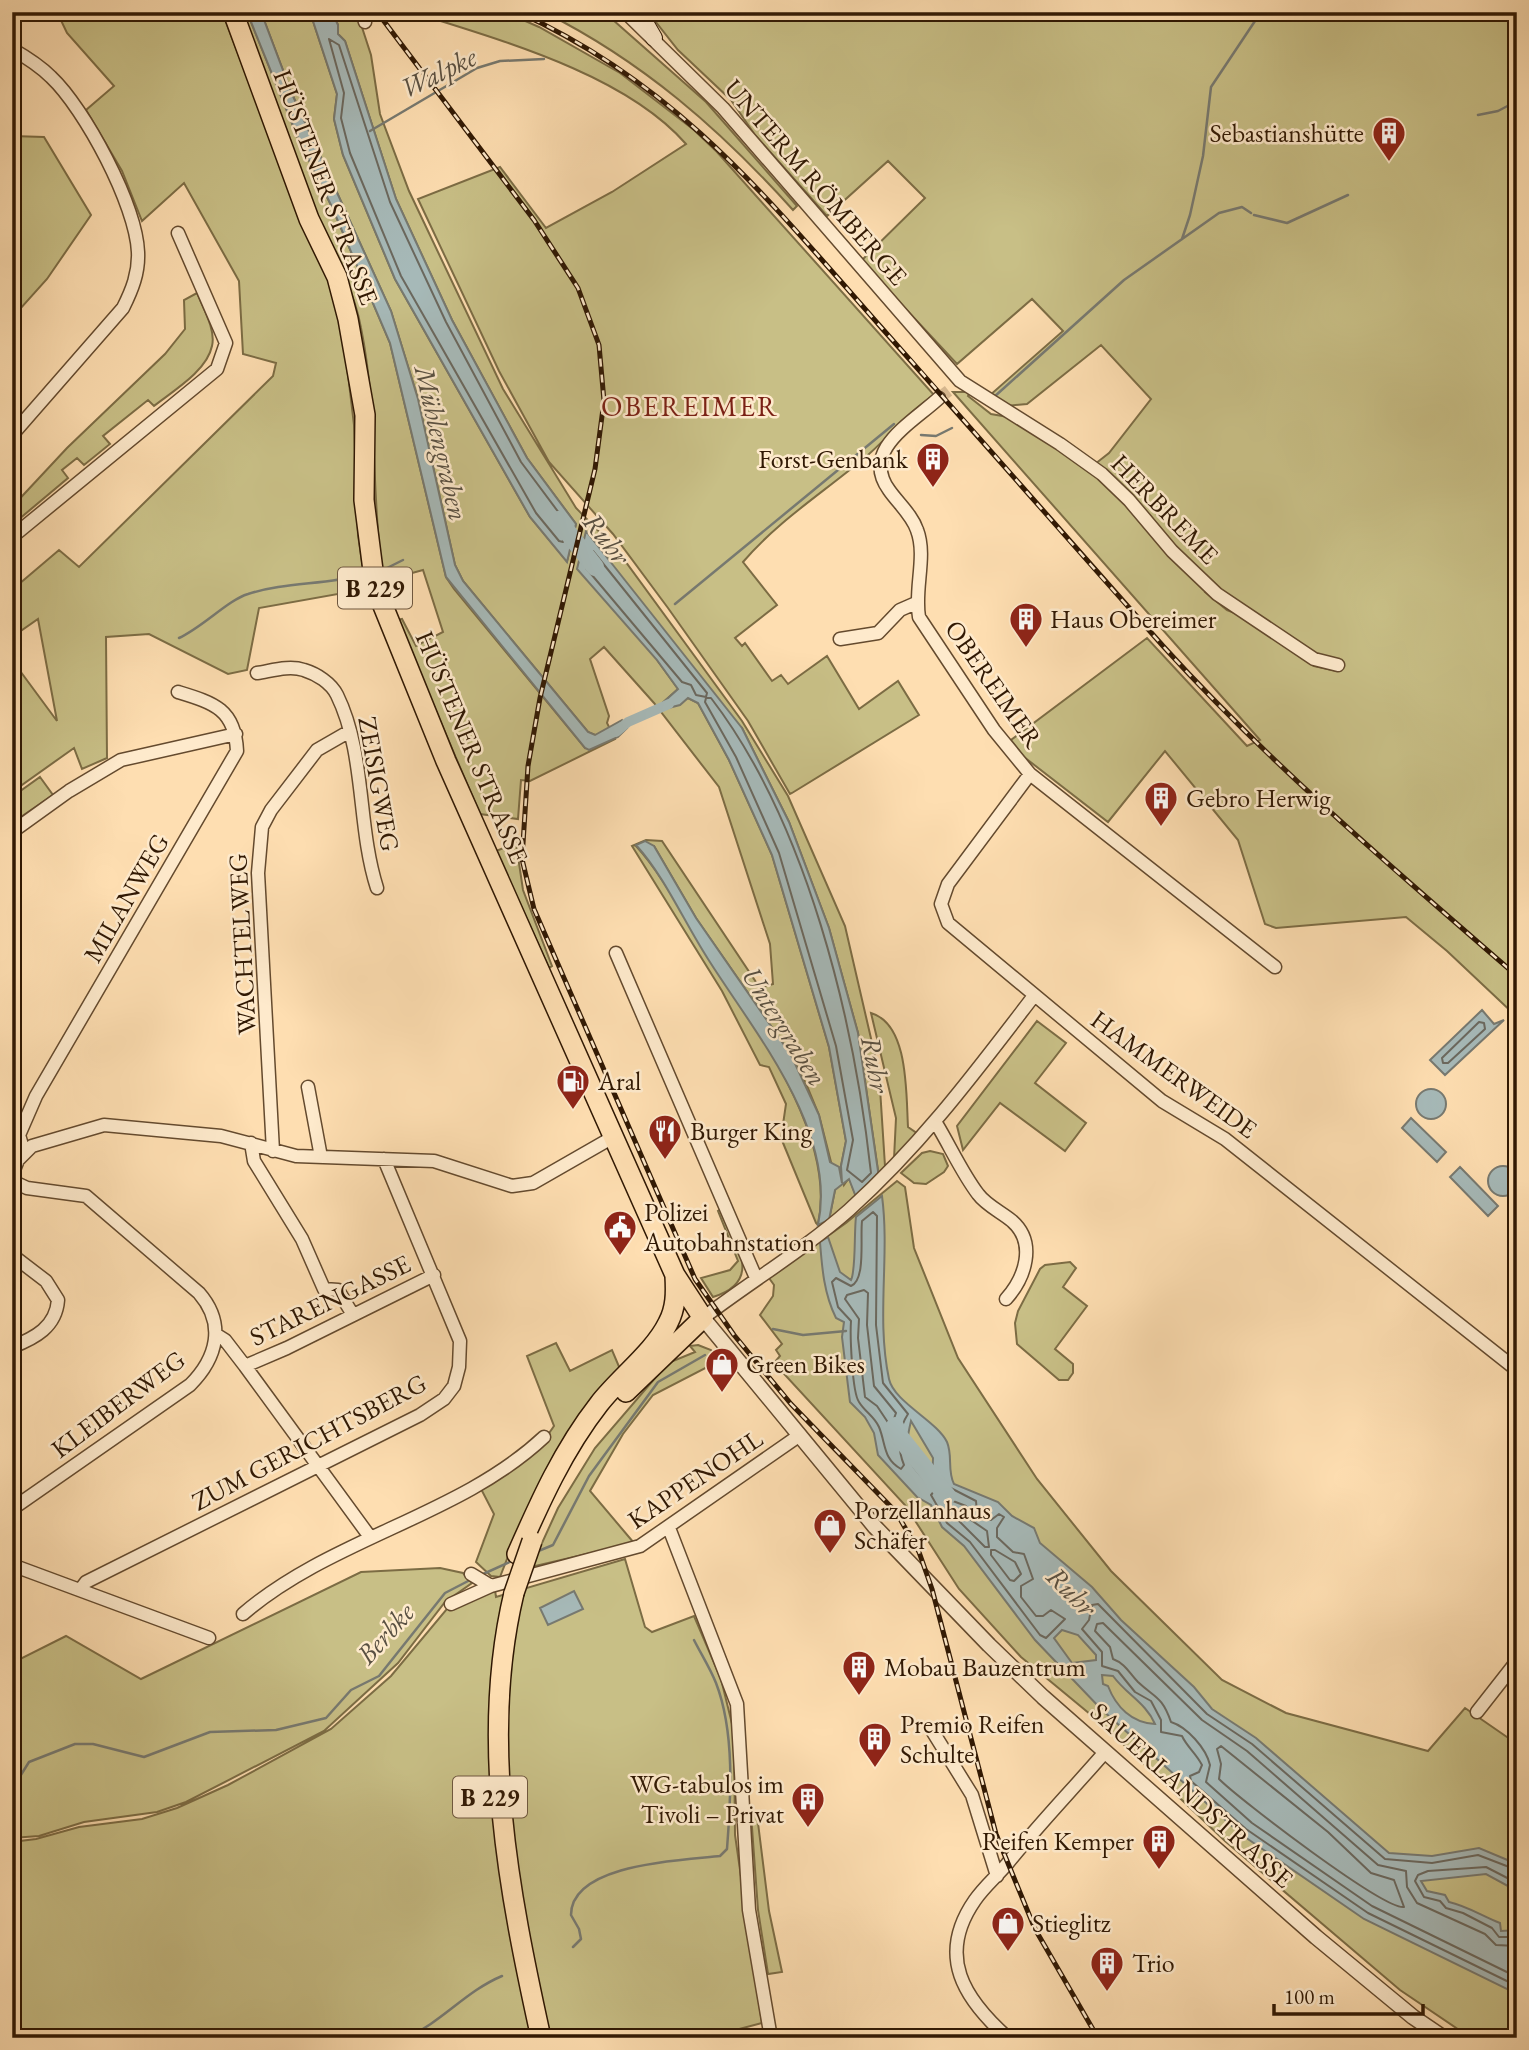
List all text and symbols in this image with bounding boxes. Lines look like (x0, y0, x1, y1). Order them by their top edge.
water label: Walpke (394, 38, 483, 106)
street label: HÜSTENER STRASSE (265, 65, 387, 310)
street label: UNTERM RÖMBERGE (717, 72, 915, 293)
building icon: Sebastianshütte (1370, 114, 1408, 163)
place label: Sebastianshütte (1210, 116, 1364, 150)
water label: Mühlengraben (406, 360, 477, 524)
district label: OBEREIMER (601, 388, 779, 424)
building icon: Forst-Genbank (914, 440, 952, 489)
place label: Forst-Genbank (758, 442, 909, 476)
street label: HERBREME (1104, 447, 1226, 572)
water label: Ruhr (575, 504, 640, 573)
road number: B 229 (338, 568, 412, 608)
building icon: Haus Obereimer (1007, 600, 1045, 649)
place label: Haus Obereimer (1050, 602, 1217, 636)
street label: OBEREIMER (938, 613, 1051, 755)
street label: HÜSTENER STRASSE (408, 626, 536, 869)
street label: ZEISIGWEG (350, 714, 408, 854)
building icon: Gebro Herwig (1142, 779, 1180, 828)
place label: Gebro Herwig (1186, 781, 1331, 815)
street label: MILANWEG (75, 827, 177, 969)
street label: WACHTELWEG (220, 852, 264, 1036)
water label: Untergraben (734, 960, 836, 1092)
street label: HAMMERWEIDE (1084, 1002, 1264, 1146)
water label: Ruhr (853, 1033, 899, 1097)
fuel station icon: Aral (554, 1062, 592, 1111)
place label: Aral (597, 1064, 641, 1098)
restaurant icon: Burger King (646, 1112, 684, 1161)
place label: Burger King (690, 1114, 813, 1148)
place label: Polizei Autobahnstation (643, 1195, 815, 1259)
public building icon: Polizei Autobahnstation (601, 1208, 639, 1257)
street label: STARENGASSE (244, 1246, 416, 1354)
street label: KLEIBERWEG (44, 1342, 192, 1466)
shop icon: Green Bikes (703, 1345, 741, 1394)
place label: Green Bikes (746, 1347, 865, 1381)
street label: ZUM GERICHTSBERG (186, 1366, 432, 1518)
street label: KAPPENOHL (621, 1421, 769, 1537)
place label: Porzellanhaus Schäfer (854, 1493, 991, 1557)
shop icon: Porzellanhaus Schäfer (811, 1506, 849, 1555)
water label: Ruhr (1039, 1558, 1106, 1625)
water label: Berbke (347, 1594, 422, 1672)
building icon: Mobau Bauzentrum (840, 1648, 878, 1697)
place label: Mobau Bauzentrum (884, 1650, 1086, 1684)
street label: SAUERLANDSTRASSE (1083, 1695, 1301, 1895)
place label: Premio Reifen Schulte (900, 1707, 1045, 1771)
building icon: Premio Reifen Schulte (856, 1720, 894, 1769)
place label: WG-tabulos im Tivoli – Privat (630, 1767, 784, 1831)
road number: B 229 (453, 1777, 527, 1818)
building icon: WG-tabulos im Tivoli – Privat (789, 1780, 827, 1829)
building icon: Reifen Kemper (1140, 1822, 1178, 1871)
place label: Reifen Kemper (982, 1824, 1134, 1858)
shop icon: Stieglitz (989, 1904, 1027, 1953)
place label: Stieglitz (1032, 1906, 1111, 1940)
building icon: Trio (1088, 1944, 1126, 1993)
place label: Trio (1132, 1946, 1175, 1980)
scale bar (1274, 1973, 1422, 2017)
text: 100 m (1284, 1983, 1335, 2010)

